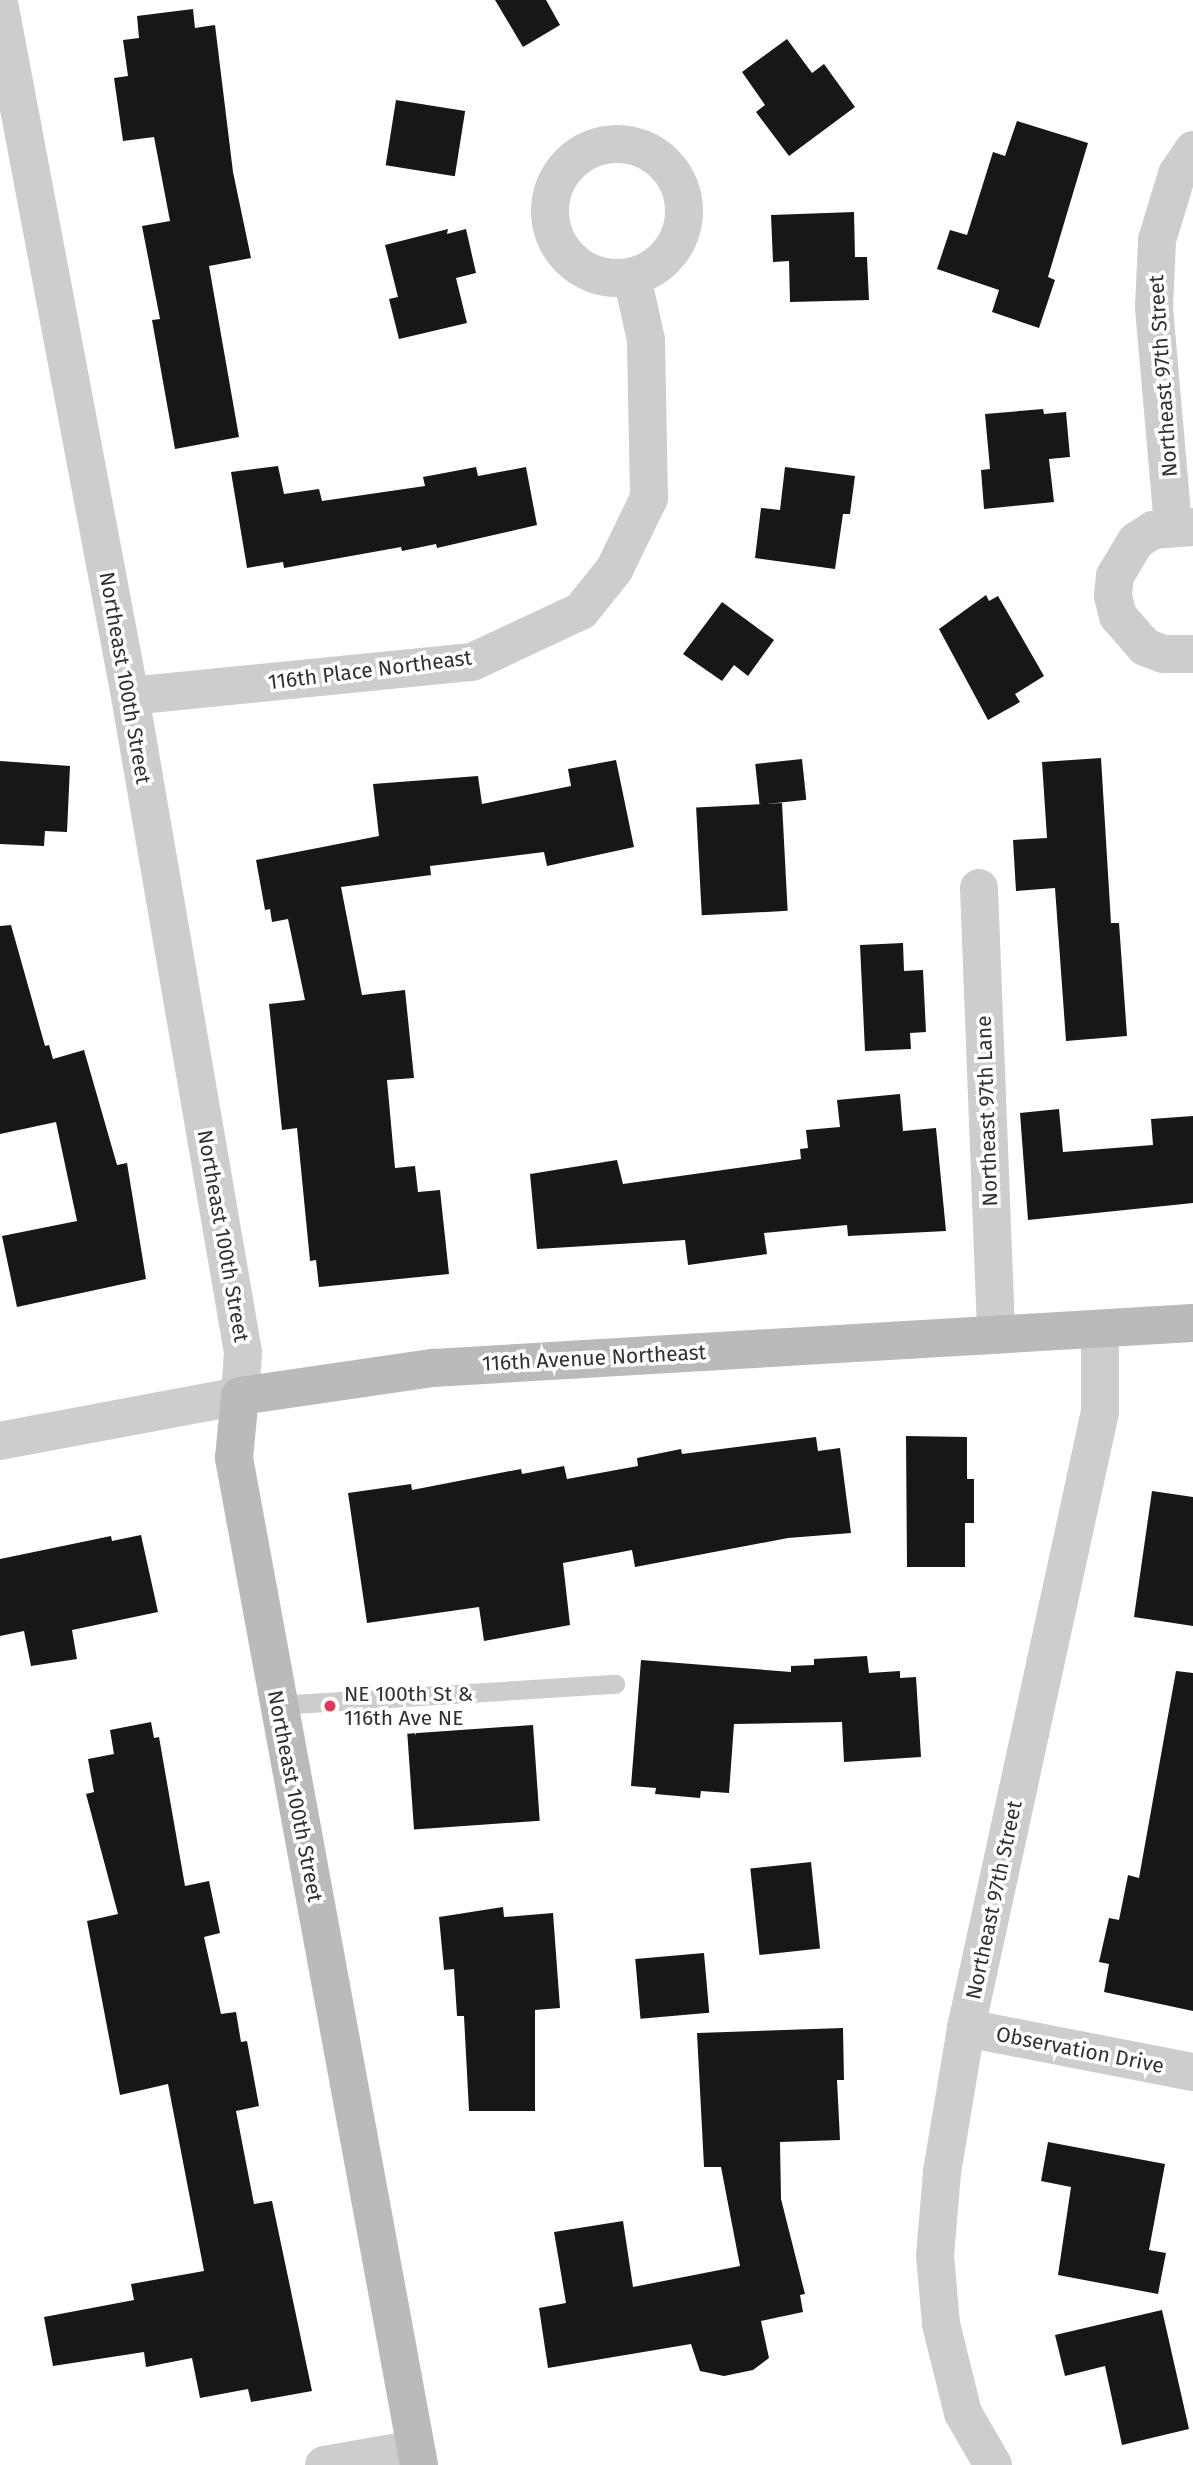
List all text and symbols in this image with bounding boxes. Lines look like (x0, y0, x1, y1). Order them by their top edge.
street label: Northeast 97th Street (1143, 274, 1183, 478)
street label: Northeast 100th Street (94, 570, 156, 786)
street label: 116th Place Northeast (267, 645, 473, 695)
street label: Northeast 97th Lane (971, 1015, 1003, 1207)
street label: Northeast 100th Street (192, 1128, 254, 1344)
street label: 116th Avenue Northeast (481, 1340, 707, 1376)
place label: NE 100th St & 116th Ave NE (344, 1681, 473, 1731)
street label: Northeast 100th Street (262, 1688, 328, 1904)
marker: NE 100th St & 116th Ave NE (322, 1698, 338, 1714)
street label: Northeast 97th Street (961, 1798, 1027, 2002)
street label: Observation Drive (994, 2021, 1166, 2079)

